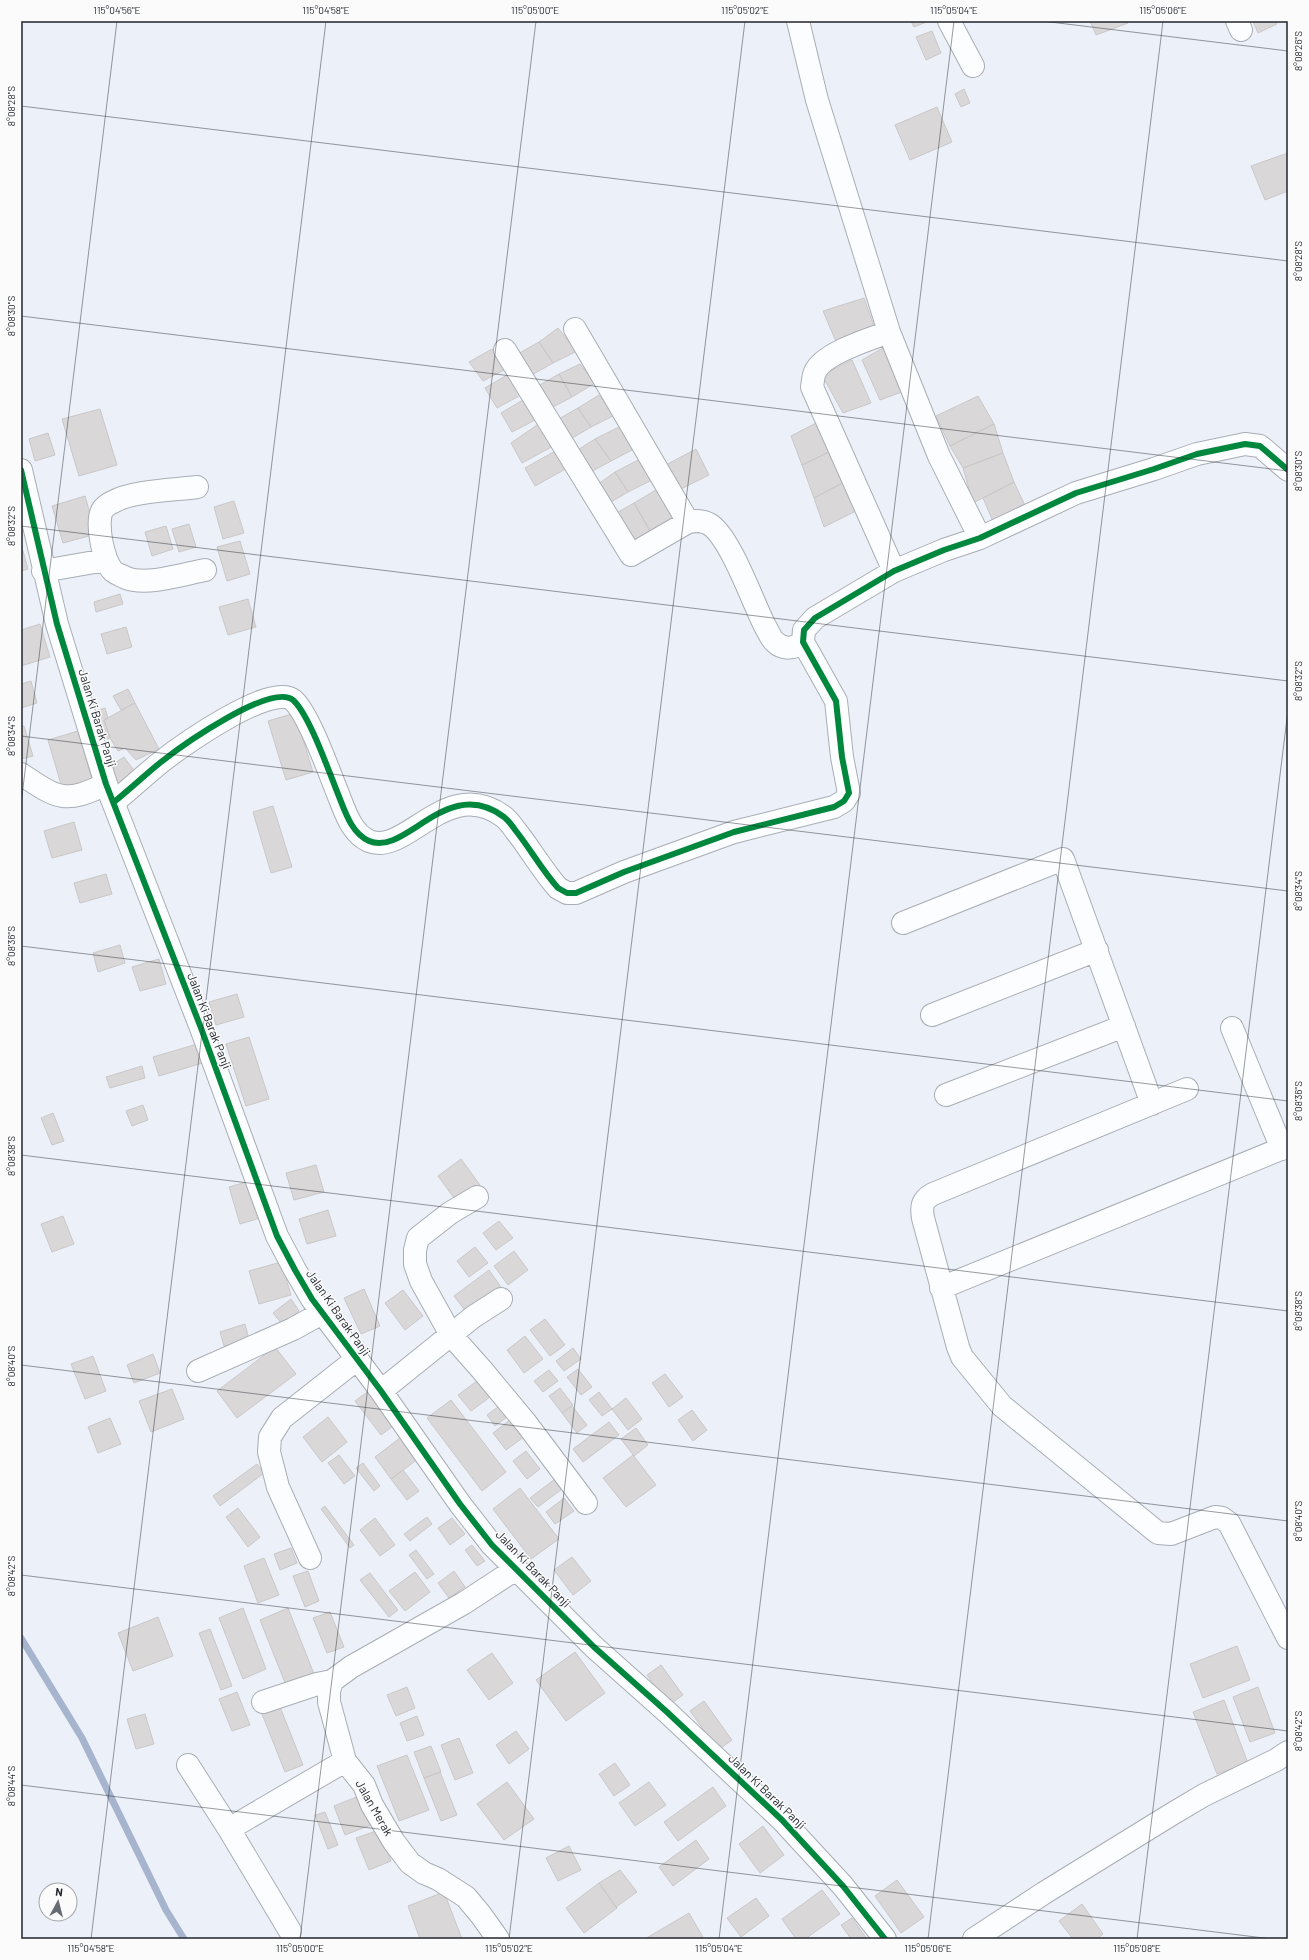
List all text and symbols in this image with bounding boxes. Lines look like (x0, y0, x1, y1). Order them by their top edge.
text: 115°04'56"E (93, 4, 141, 16)
text: 115°04'58"E (302, 4, 350, 16)
text: 115°05'00"E (511, 4, 559, 16)
text: 115°05'02"E (721, 4, 769, 16)
text: 115°05'04"E (930, 4, 978, 16)
text: 115°05'06"E (1139, 4, 1187, 16)
text: 8°08'26"S (1292, 31, 1304, 71)
text: 8°08'28"S (5, 86, 17, 126)
text: 8°08'28"S (1292, 241, 1304, 281)
text: 8°08'30"S (5, 296, 17, 336)
text: 8°08'30"S (1292, 451, 1304, 491)
text: 8°08'32"S (5, 506, 17, 546)
text: 8°08'32"S (1292, 661, 1304, 701)
street label: Jalan Ki Barak Panji (76, 667, 120, 768)
text: 8°08'34"S (5, 716, 17, 756)
text: 8°08'34"S (1292, 871, 1304, 911)
text: 8°08'36"S (5, 926, 17, 966)
street label: Jalan Ki Barak Panji (185, 971, 235, 1071)
text: 8°08'36"S (1292, 1081, 1304, 1121)
text: 8°08'38"S (5, 1136, 17, 1176)
street label: Jalan Ki Barak Panji (304, 1267, 374, 1358)
text: 8°08'38"S (1292, 1291, 1304, 1331)
text: 8°08'40"S (5, 1345, 17, 1386)
text: 8°08'40"S (1292, 1500, 1304, 1541)
street label: Jalan Ki Barak Panji (493, 1527, 574, 1610)
text: 8°08'42"S (5, 1556, 17, 1596)
text: 8°08'42"S (1292, 1711, 1304, 1751)
street label: Jalan Ki Barak Panji (726, 1751, 809, 1832)
text: 8°08'44"S (5, 1766, 17, 1806)
street label: Jalan Merak (353, 1777, 396, 1838)
north arrow (38, 1882, 78, 1922)
text: N (55, 1885, 64, 1898)
text: 115°04'58"E (67, 1942, 115, 1954)
text: 115°05'00"E (276, 1942, 324, 1954)
text: 115°05'02"E (485, 1942, 533, 1954)
text: 115°05'04"E (695, 1942, 743, 1954)
text: 115°05'06"E (904, 1942, 952, 1954)
text: 115°05'08"E (1113, 1942, 1161, 1954)

